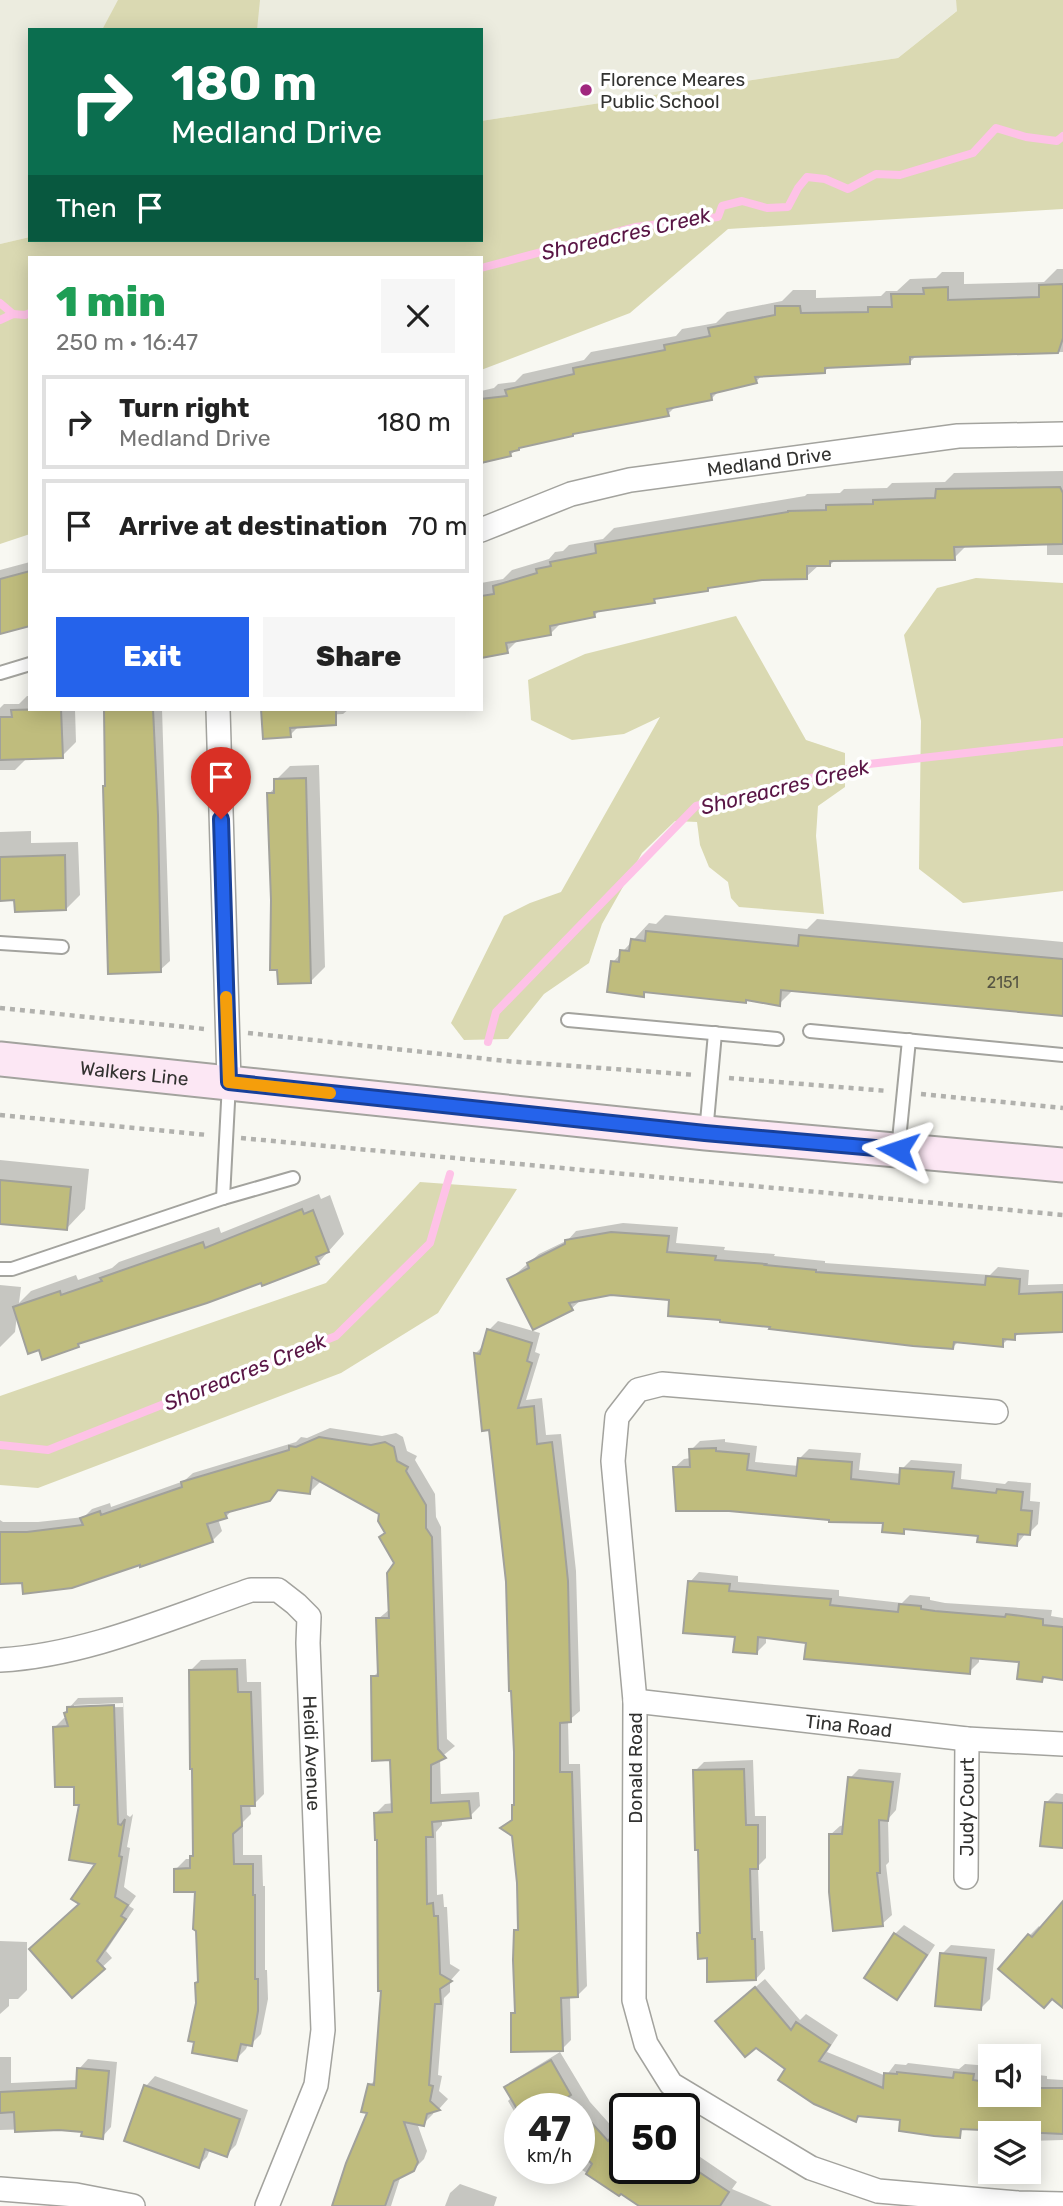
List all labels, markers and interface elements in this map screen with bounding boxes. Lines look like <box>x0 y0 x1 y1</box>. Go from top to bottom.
text: 180 m <box>171 54 317 112</box>
icon: right <box>56 56 147 147</box>
place label: Florence Meares Public School <box>600 68 745 113</box>
marker: Florence Meares Public School <box>578 82 594 98</box>
text: Medland Drive <box>171 113 382 151</box>
icon: arrive <box>131 189 169 227</box>
text: Then <box>56 193 117 224</box>
water label: Shoreacres Creek <box>539 202 714 265</box>
text: 1 min <box>56 277 166 327</box>
button: close <box>381 279 455 353</box>
text: 250 m · 16:47 <box>56 328 198 356</box>
text: Turn right <box>119 393 249 424</box>
icon: right <box>60 403 98 441</box>
text: 180 m <box>377 407 451 438</box>
text: Medland Drive <box>119 424 271 452</box>
street label: Medland Drive <box>706 442 833 482</box>
icon: arrive <box>60 507 98 545</box>
text: Arrive at destination <box>119 511 387 542</box>
text: 70 m <box>408 511 468 542</box>
button: Exit <box>56 617 249 697</box>
button: Share <box>263 617 455 697</box>
pin <box>191 747 251 819</box>
water label: Shoreacres Creek <box>698 753 873 820</box>
icon: arrive <box>202 758 240 796</box>
house number: 2151 <box>987 973 1019 992</box>
street label: Walkers Line <box>79 1056 190 1091</box>
position arrow <box>861 1113 935 1187</box>
water label: Shoreacres Creek <box>160 1327 331 1416</box>
street label: Heidi Avenue <box>298 1695 325 1811</box>
street label: Tina Road <box>804 1710 893 1742</box>
street label: Donald Road <box>624 1712 647 1824</box>
street label: Judy Court <box>955 1757 979 1857</box>
map controls <box>978 2044 1041 2184</box>
button: sound <box>978 2044 1041 2107</box>
speed limit sign: 50 <box>609 2093 700 2184</box>
text: 47 <box>528 2108 571 2150</box>
button: layers <box>978 2121 1041 2184</box>
text: km/h <box>527 2145 572 2167</box>

